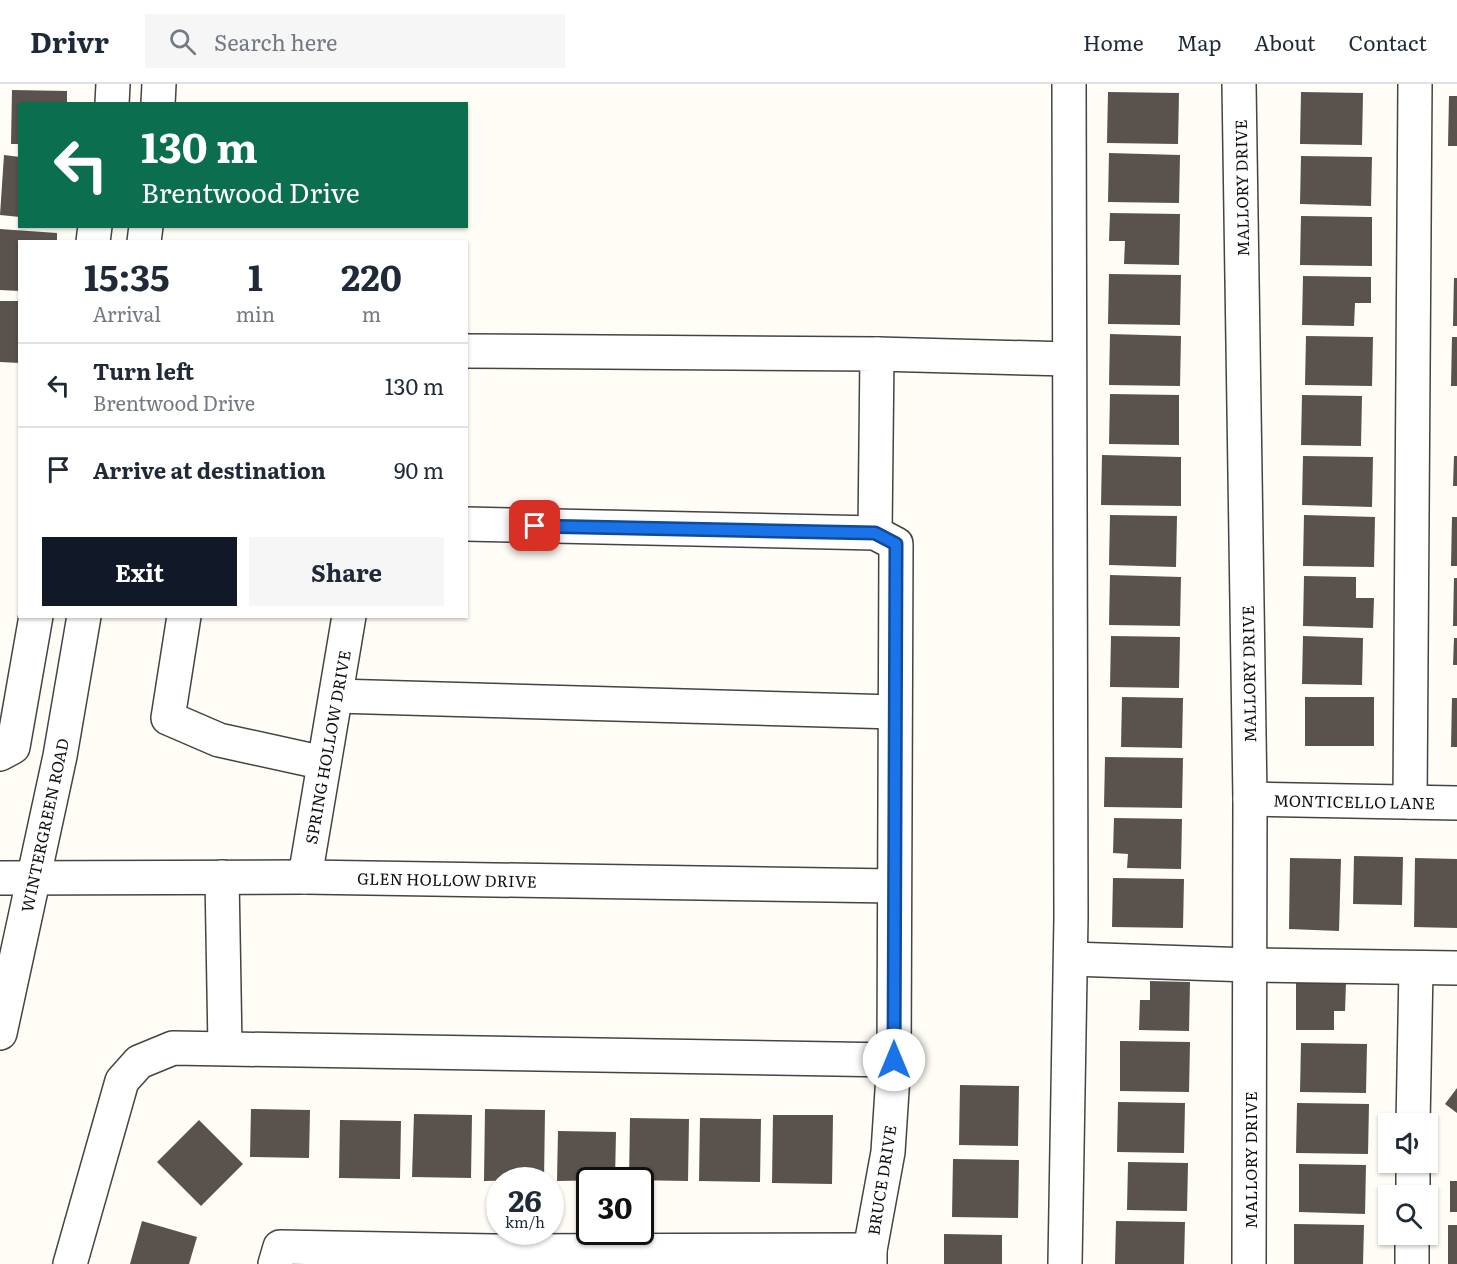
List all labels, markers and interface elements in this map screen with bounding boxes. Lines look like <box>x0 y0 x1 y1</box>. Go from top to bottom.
search box <box>145 14 565 68</box>
text: Drivr <box>30 20 109 62</box>
icon: search <box>166 25 199 58</box>
text: Search here <box>214 25 337 58</box>
text: Home <box>1083 26 1144 57</box>
text: Map <box>1177 26 1221 57</box>
text: About <box>1254 26 1316 57</box>
text: Contact <box>1349 26 1427 57</box>
text: 130 m <box>141 114 258 176</box>
street label: MALLORY DRIVE <box>1228 119 1254 257</box>
icon: left <box>42 126 120 204</box>
text: Brentwood Drive <box>141 171 360 211</box>
text: 15:35 <box>84 249 170 302</box>
text: 1 <box>248 249 263 302</box>
text: 220 <box>341 249 402 302</box>
text: Arrival <box>93 298 161 328</box>
text: min <box>236 298 275 328</box>
text: m <box>362 298 381 328</box>
text: Turn left <box>93 354 194 387</box>
icon: left <box>42 369 75 402</box>
text: 130 m <box>385 369 444 402</box>
text: Brentwood Drive <box>93 387 255 417</box>
icon: arrive <box>42 453 75 486</box>
text: Arrive at destination <box>93 453 326 486</box>
text: 90 m <box>394 453 444 486</box>
pin <box>509 500 560 551</box>
icon: arrive <box>518 509 551 542</box>
button: Exit <box>42 537 237 606</box>
button: Share <box>249 537 444 606</box>
street label: MALLORY DRIVE <box>1235 605 1261 743</box>
street label: SPRING HOLLOW DRIVE <box>298 648 356 846</box>
street label: WINTERGREEN ROAD <box>14 736 74 914</box>
street label: MONTICELLO LANE <box>1273 788 1435 814</box>
street label: GLEN HOLLOW DRIVE <box>357 865 537 893</box>
position arrow <box>862 1028 926 1092</box>
street label: MALLORY DRIVE <box>1238 1091 1262 1229</box>
map controls <box>1378 1113 1438 1245</box>
button: sound <box>1378 1113 1438 1173</box>
street label: BRUCE DRIVE <box>860 1123 902 1237</box>
speed limit sign: 30 <box>576 1167 654 1245</box>
text: 26 <box>508 1177 542 1221</box>
button: search <box>1378 1185 1438 1245</box>
text: km/h <box>505 1210 545 1233</box>

